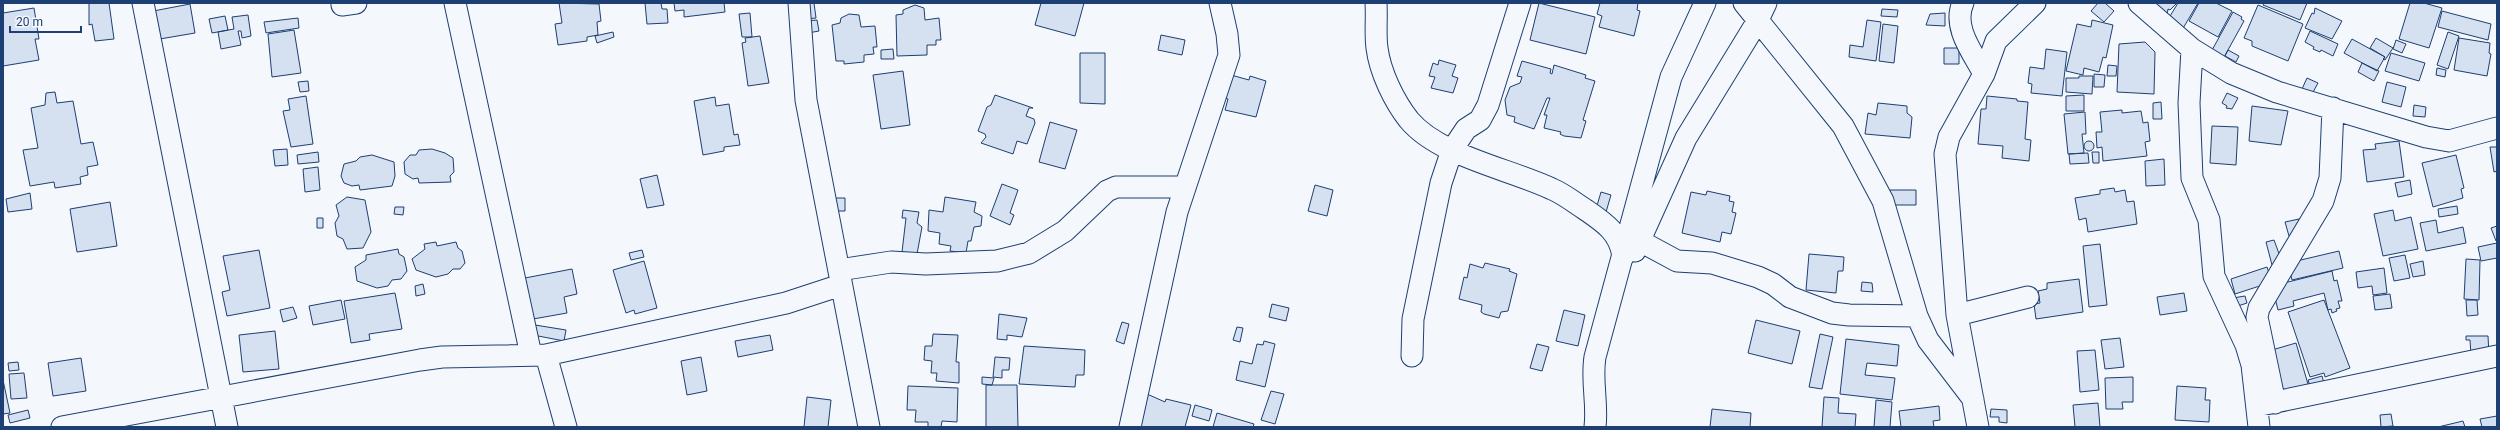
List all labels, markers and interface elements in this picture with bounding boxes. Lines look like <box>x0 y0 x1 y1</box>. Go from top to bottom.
scale bar <box>10 8 81 34</box>
text: 20 m <box>16 15 43 29</box>

